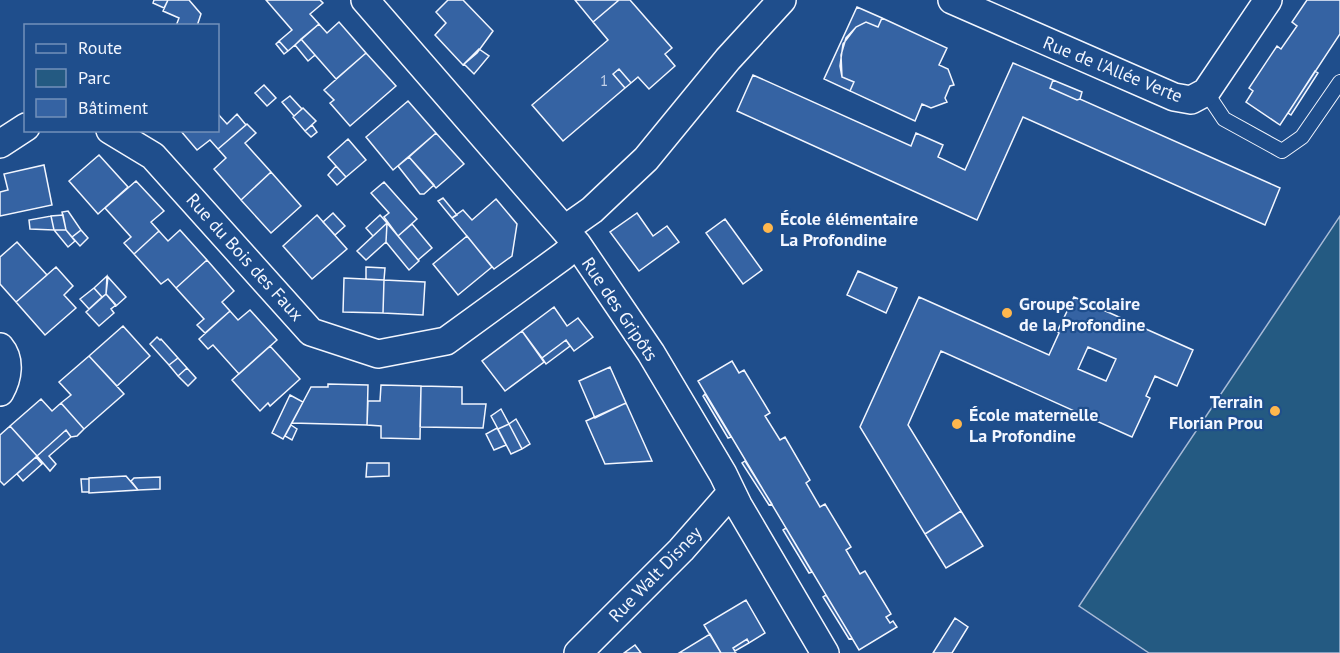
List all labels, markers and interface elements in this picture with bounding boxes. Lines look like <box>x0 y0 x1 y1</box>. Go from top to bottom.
legend <box>24 24 219 132</box>
street label: Rue de l'Allée Verte <box>1040 31 1186 107</box>
text: Route <box>78 36 122 59</box>
text: Parc <box>78 66 111 89</box>
house number: 1 <box>600 71 608 90</box>
text: Bâtiment <box>78 96 148 119</box>
street label: Rue du Bois des Faux <box>182 188 308 326</box>
place label: École élémentaire La Profondine <box>780 207 918 251</box>
marker: École élémentaire La Profondine <box>761 221 775 235</box>
street label: Rue des Gripôts <box>577 253 663 365</box>
place label: Groupe Scolaire de la Profondine <box>1019 292 1145 336</box>
marker: Groupe Scolaire de la Profondine <box>1000 306 1014 320</box>
place label: Terrain Florian Prou <box>1169 390 1263 434</box>
place label: École maternelle La Profondine <box>969 403 1098 447</box>
marker: Terrain Florian Prou <box>1268 404 1282 418</box>
marker: École maternelle La Profondine <box>950 417 964 431</box>
street label: Rue Walt Disney <box>604 521 707 627</box>

